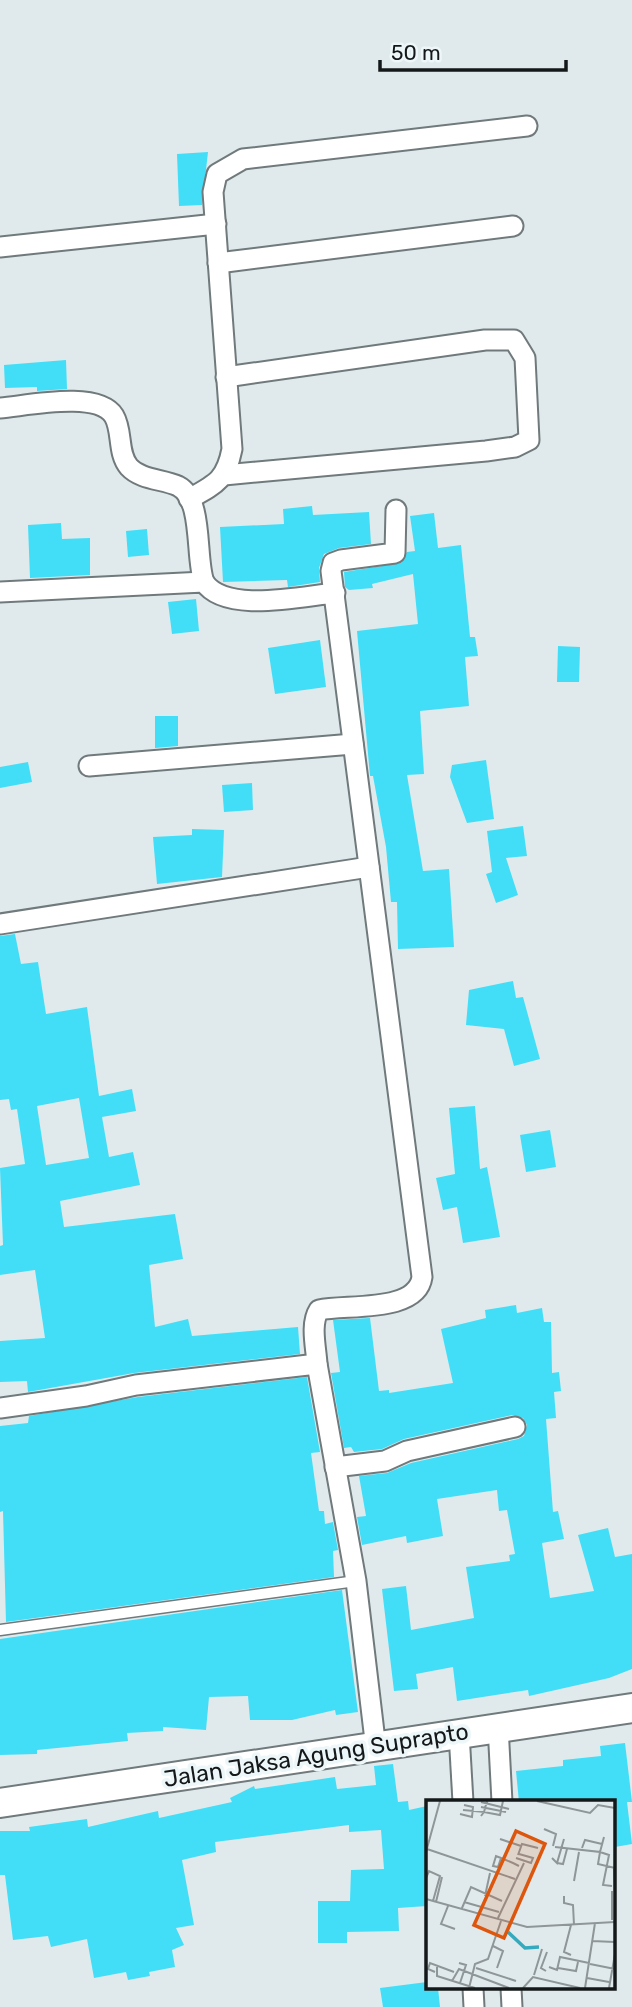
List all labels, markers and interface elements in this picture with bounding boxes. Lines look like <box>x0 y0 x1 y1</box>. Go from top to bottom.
scale bar <box>380 28 566 72</box>
text: 50 m <box>391 40 441 65</box>
street label: Jalan Jaksa Agung Suprapto <box>162 1717 470 1793</box>
inset map <box>426 1800 614 1990</box>

